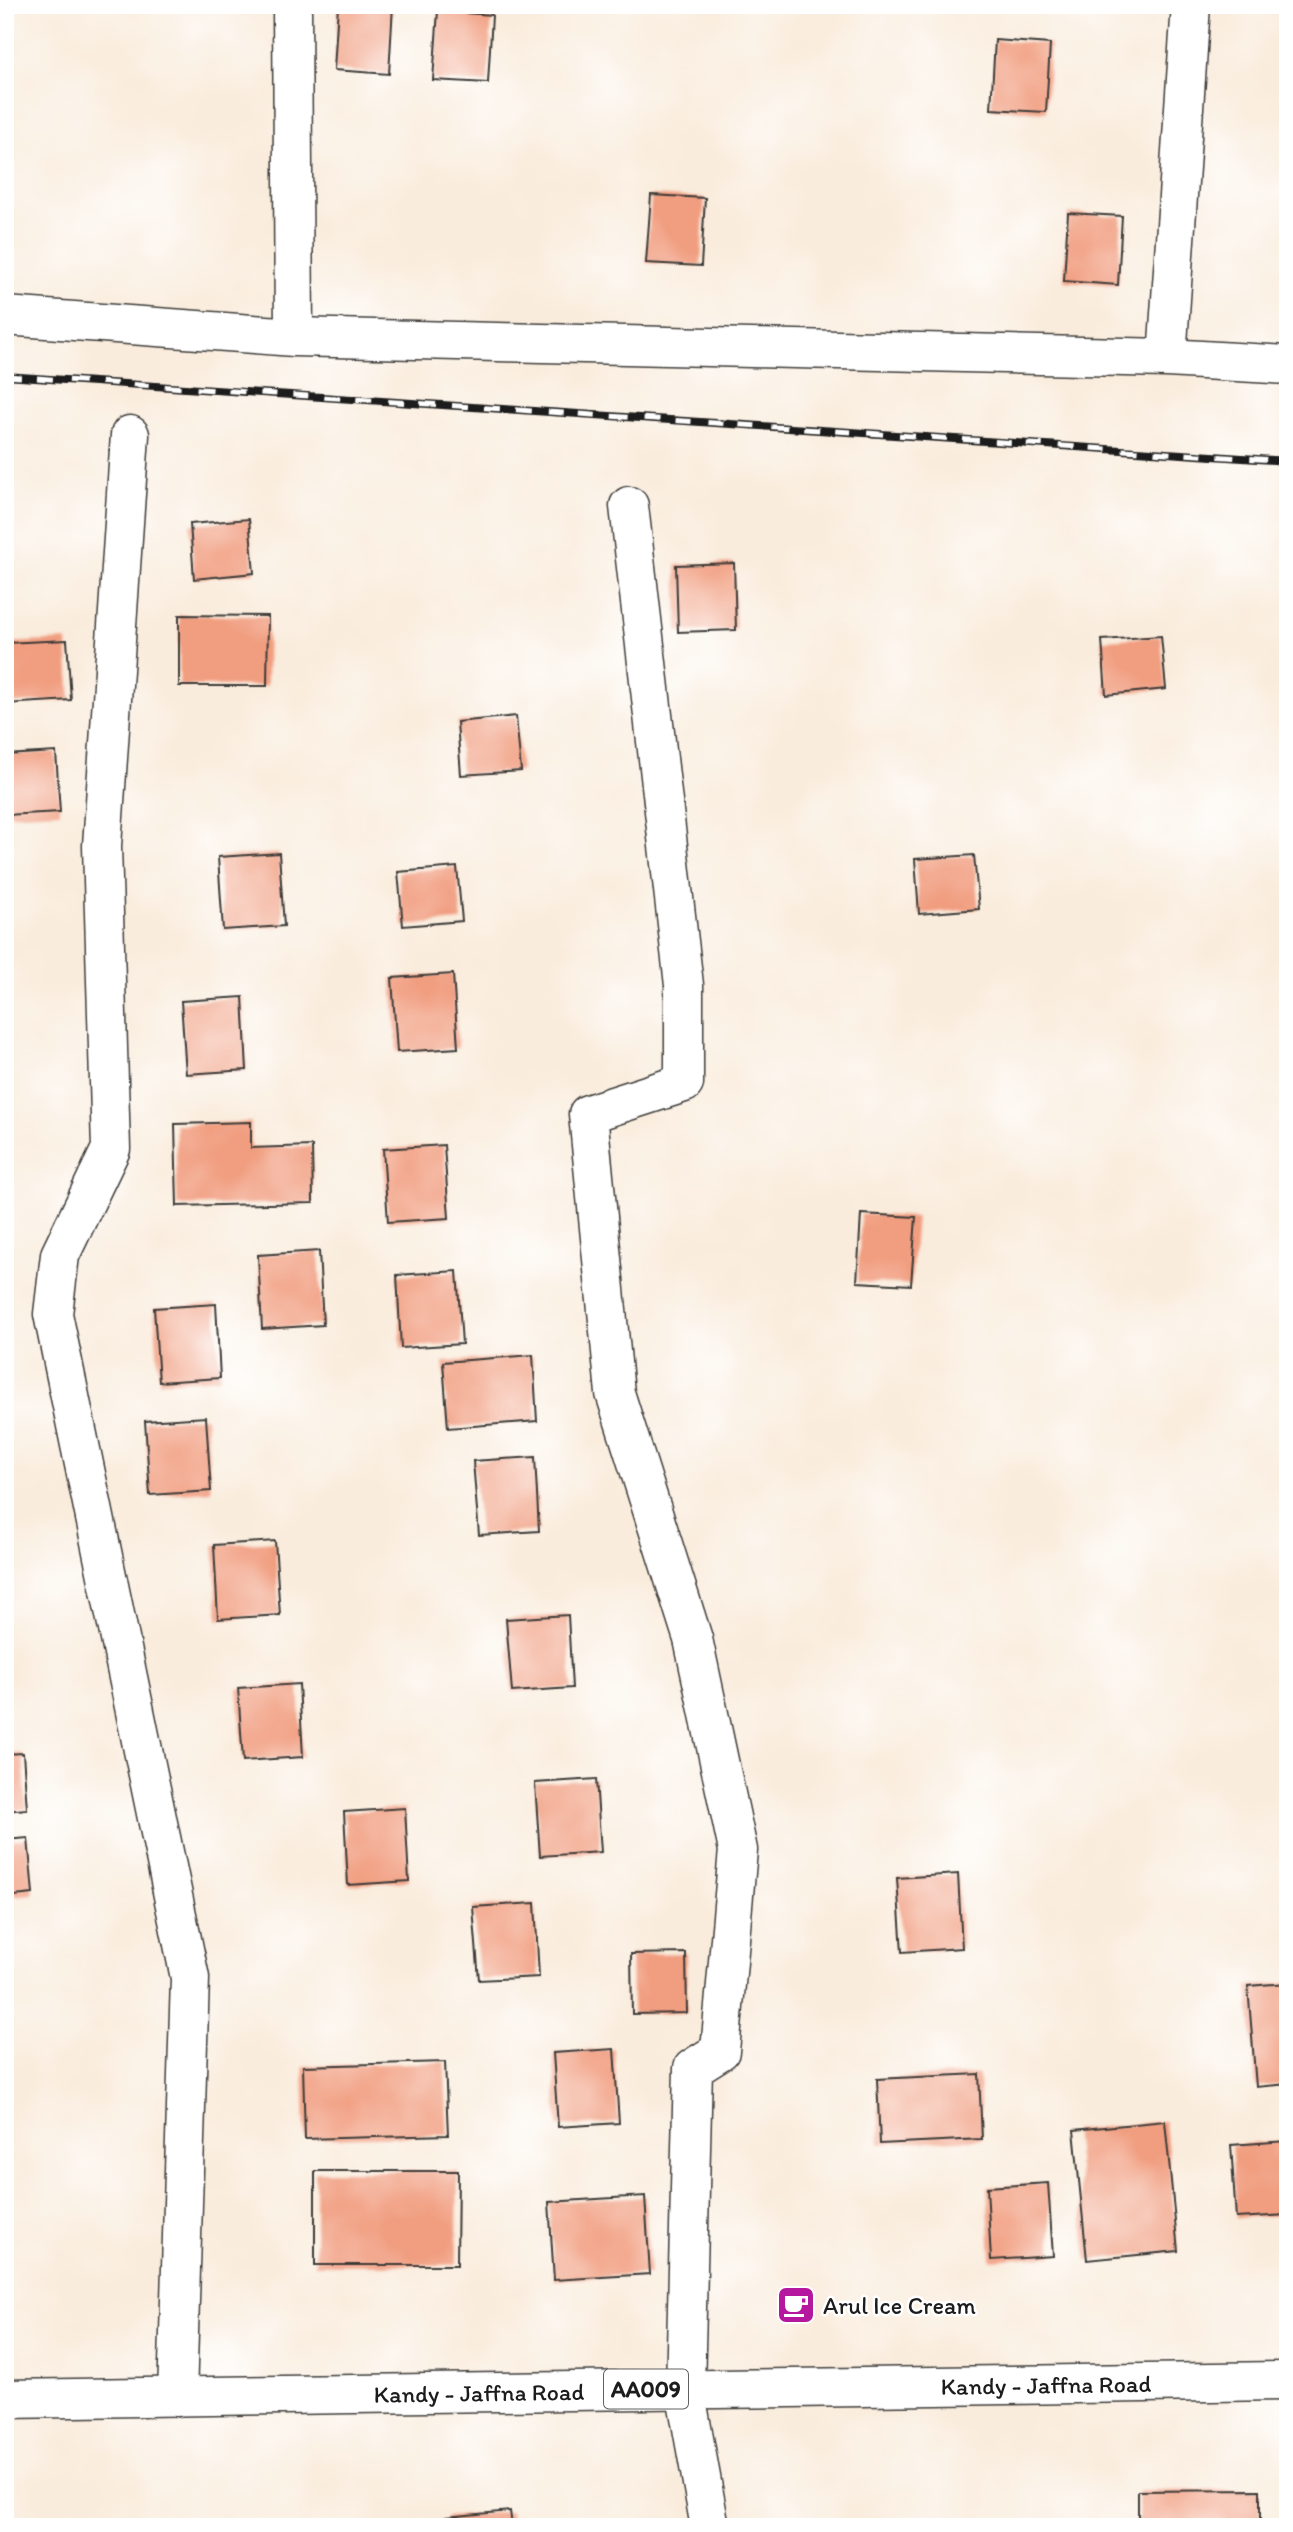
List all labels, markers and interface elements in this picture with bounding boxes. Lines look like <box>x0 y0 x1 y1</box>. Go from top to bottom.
cafe icon: Arul Ice Cream <box>775 2284 817 2326</box>
place label: Arul Ice Cream <box>823 2291 976 2320</box>
street label: Kandy - Jaffna Road <box>940 2368 1152 2400</box>
road number: AA009 <box>604 2370 688 2408</box>
street label: Kandy - Jaffna Road <box>374 2376 585 2408</box>

